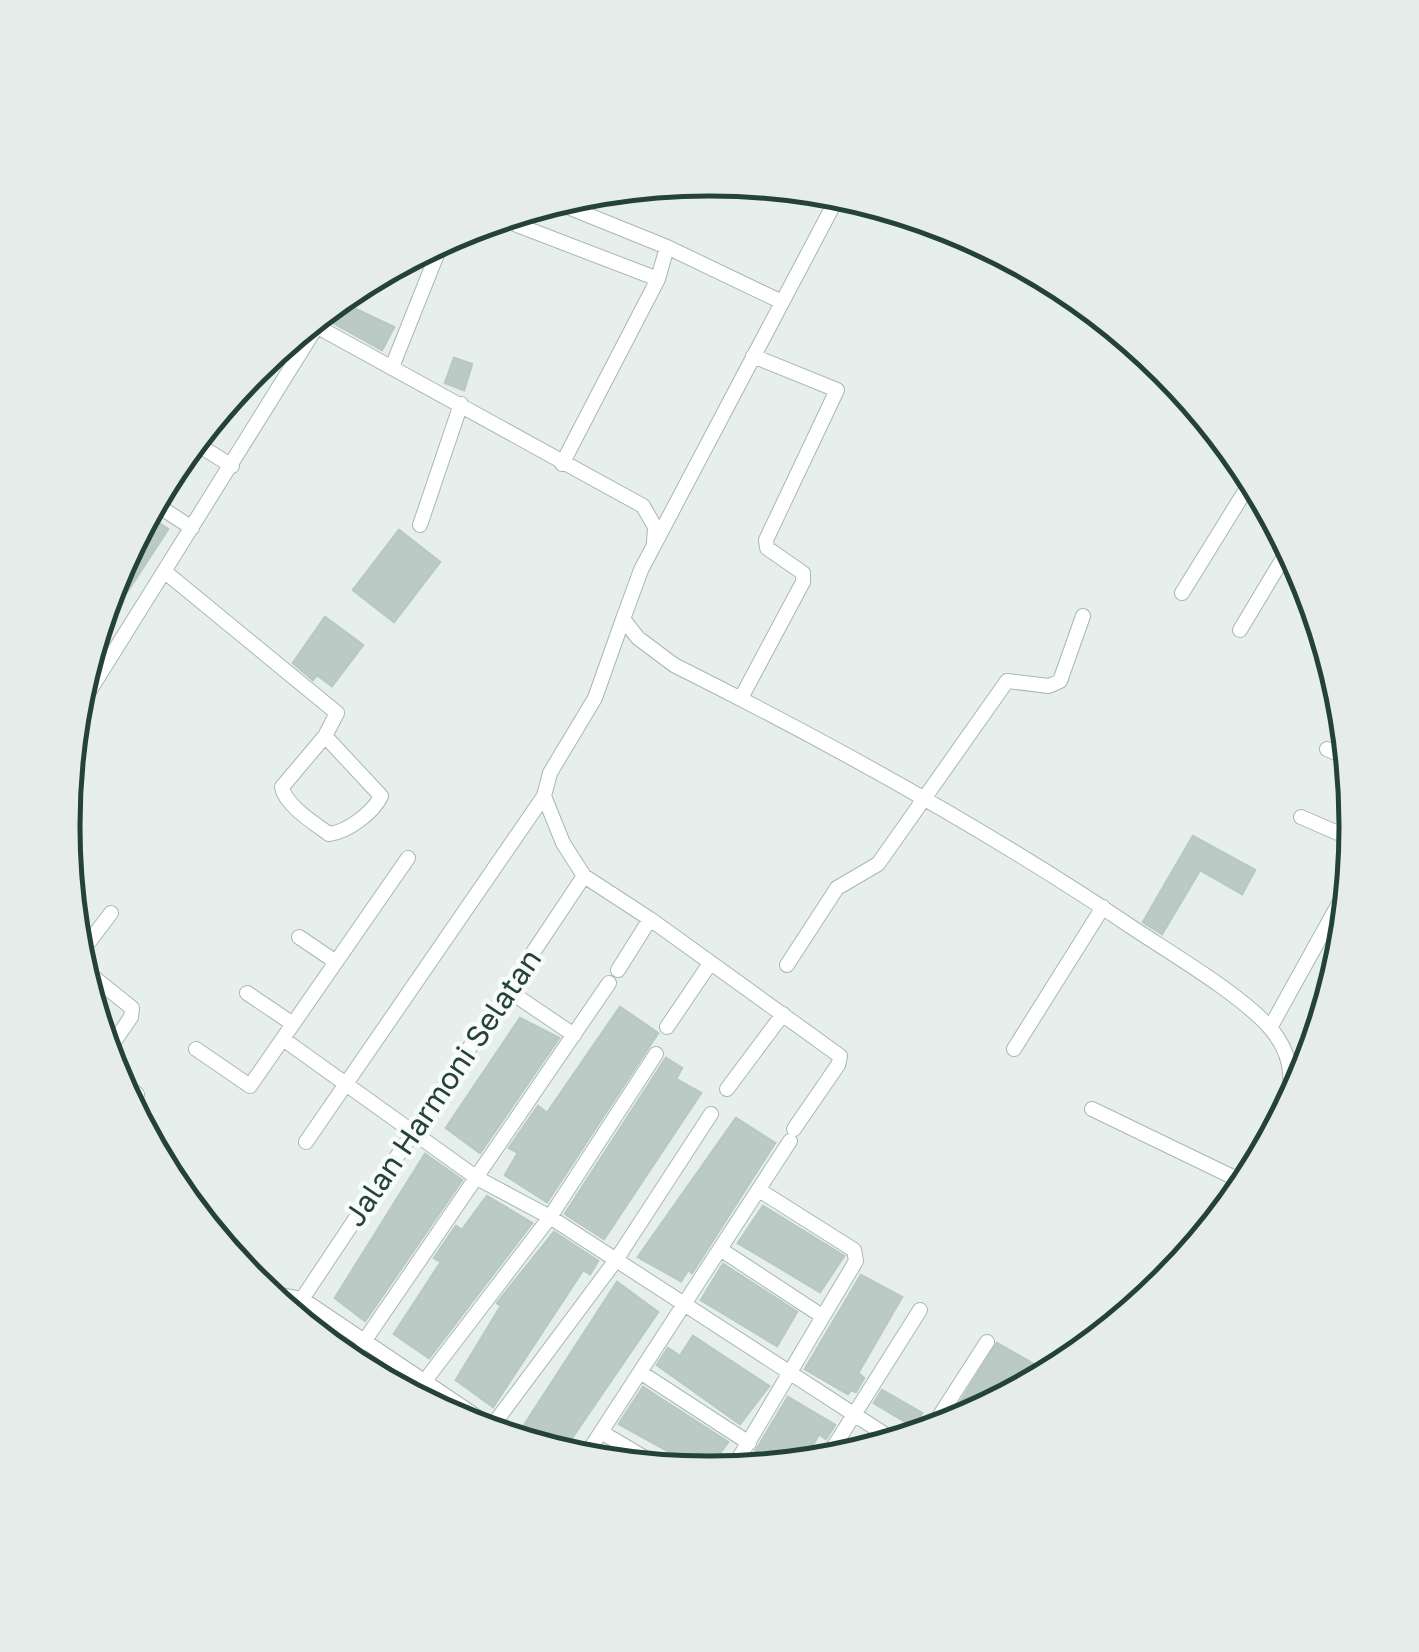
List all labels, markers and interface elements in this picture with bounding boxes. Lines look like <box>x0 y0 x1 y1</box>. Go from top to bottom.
street label: Jalan Harmoni Selatan <box>336 942 548 1233</box>

